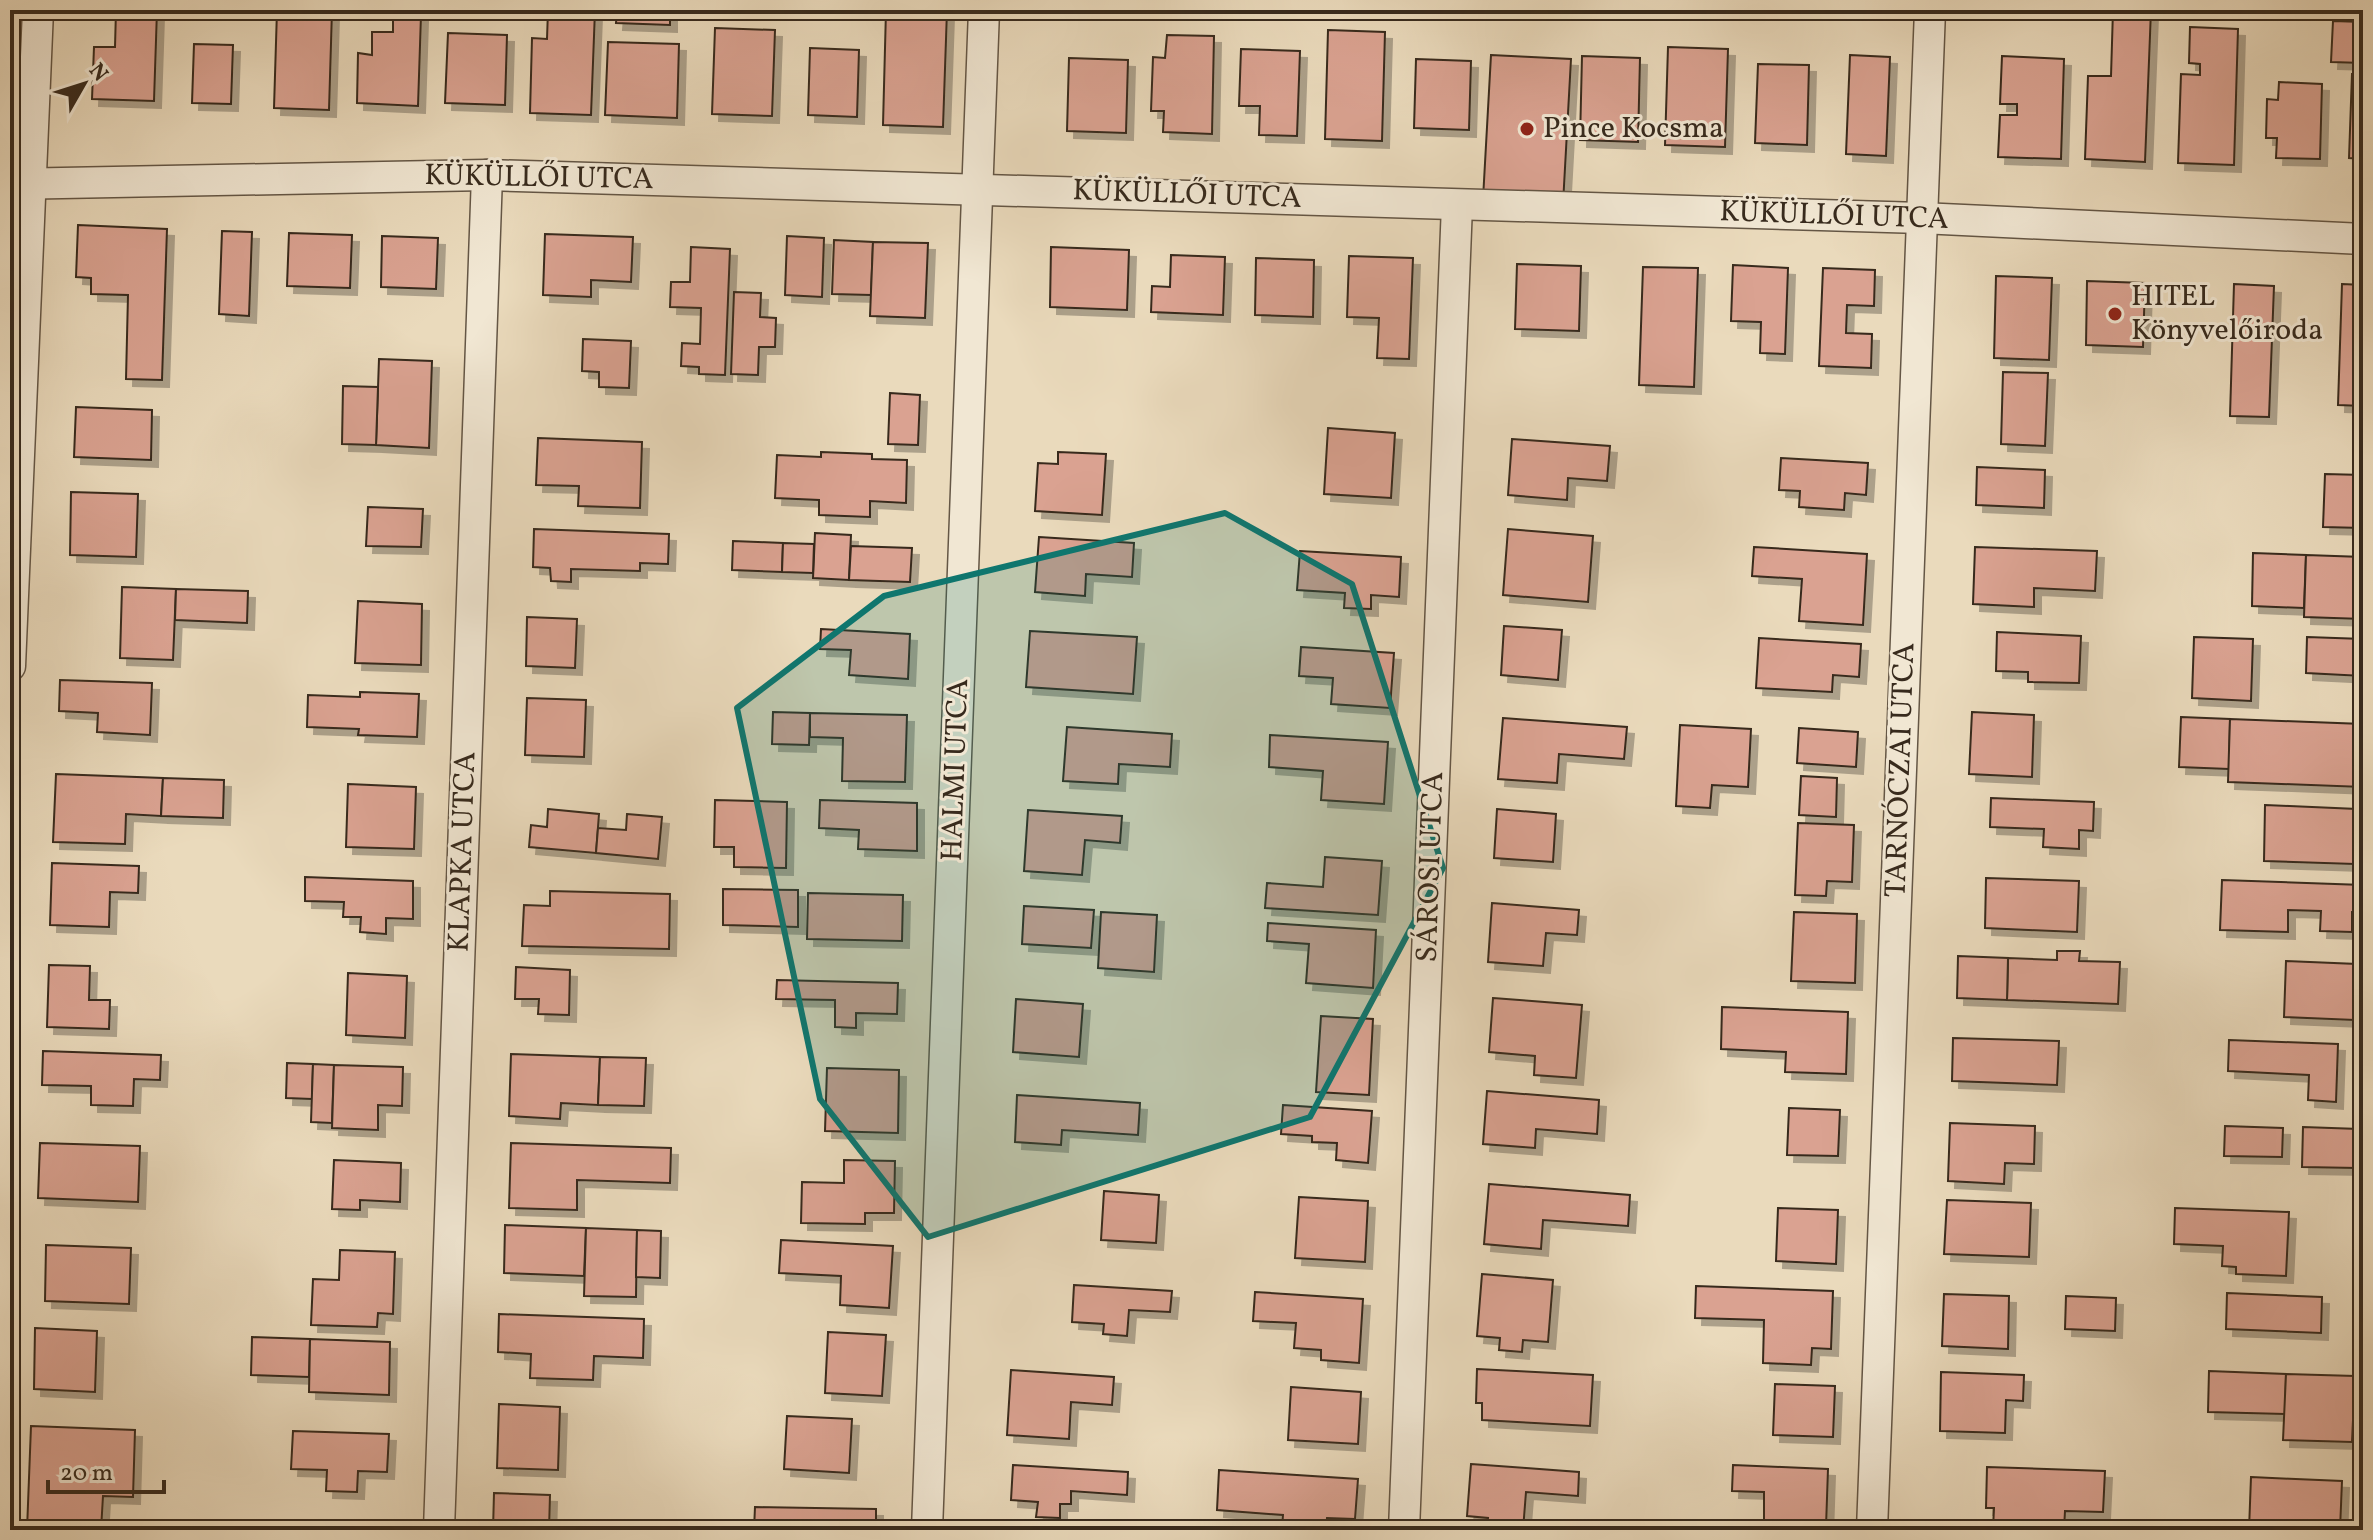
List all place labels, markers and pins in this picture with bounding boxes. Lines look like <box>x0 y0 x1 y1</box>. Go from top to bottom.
place label: Pince Kocsma <box>1543 108 1724 150</box>
marker: Pince Kocsma <box>1518 120 1536 138</box>
place label: HITEL Könyvelőiroda <box>2131 276 2323 352</box>
marker: HITEL Könyvelőiroda <box>2106 305 2124 323</box>

